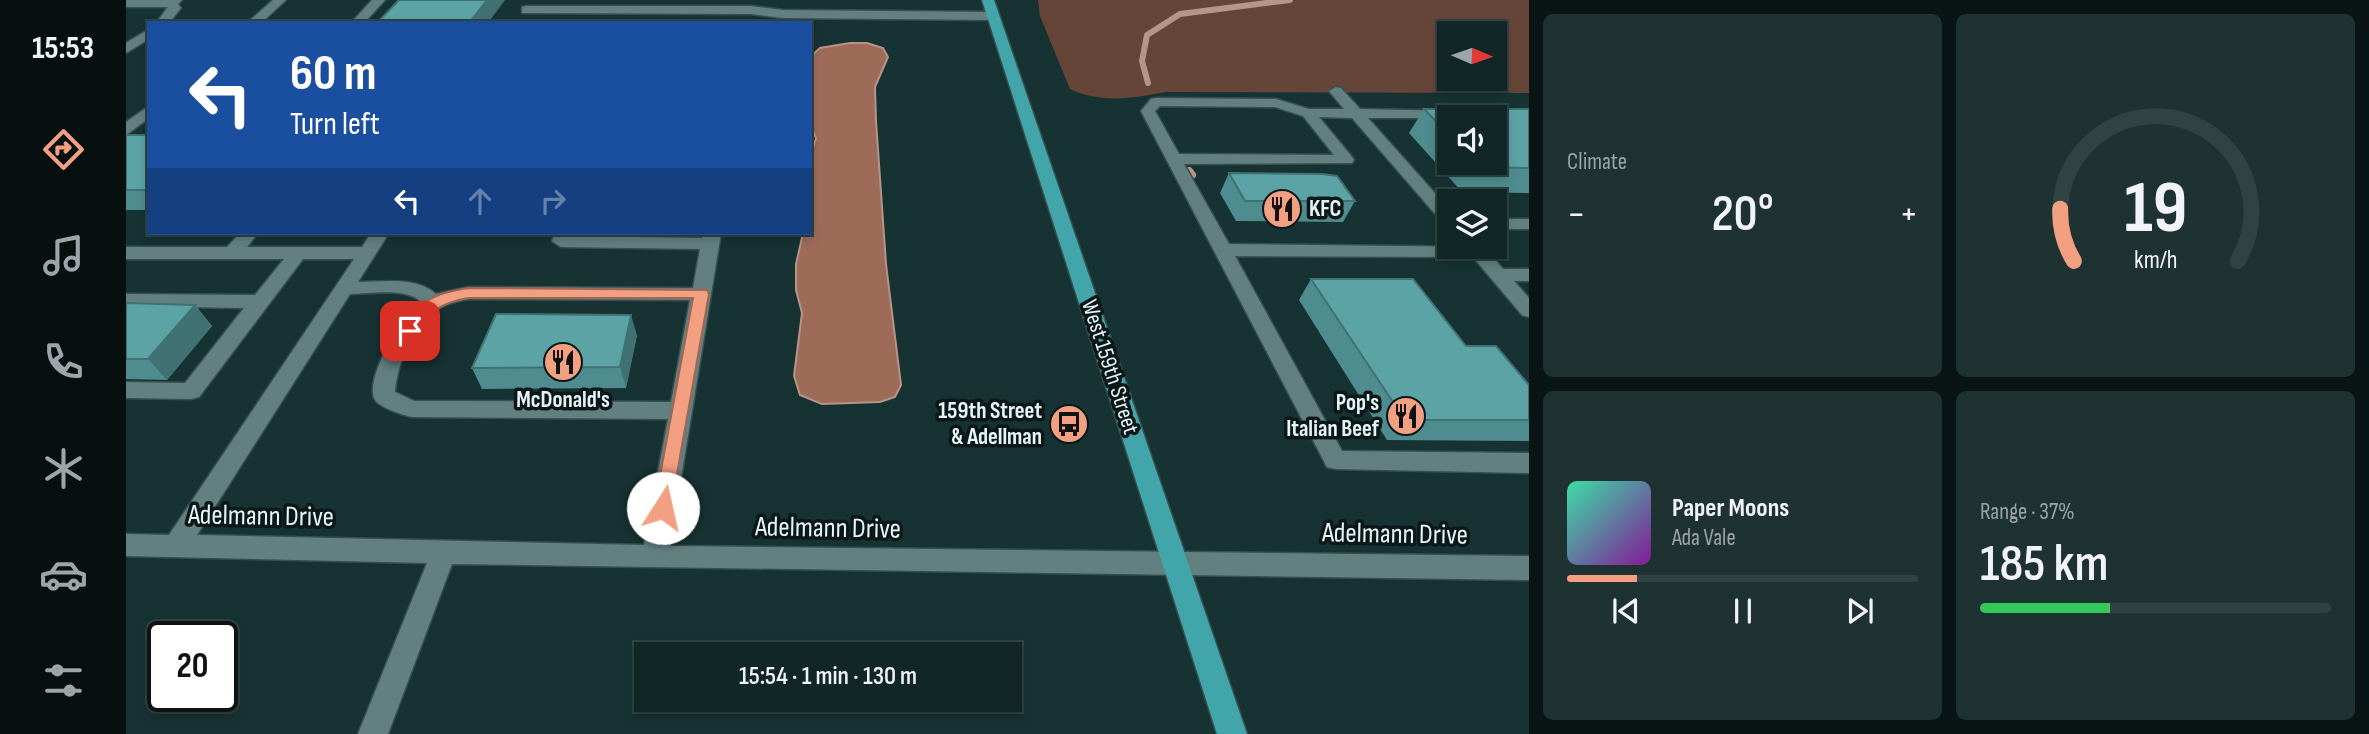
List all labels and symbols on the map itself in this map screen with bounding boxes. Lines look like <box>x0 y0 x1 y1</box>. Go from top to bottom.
north arrow <box>1437 21 1507 91</box>
restaurant icon: KFC <box>1261 188 1303 230</box>
place label: KFC <box>1309 195 1341 223</box>
street label: West 159th Street <box>1075 296 1145 438</box>
pin <box>380 301 440 361</box>
restaurant icon: McDonald's <box>542 341 584 383</box>
place label: McDonald's <box>516 386 610 414</box>
place label: Pop's Italian Beef <box>1286 389 1380 443</box>
restaurant icon: Pop's Italian Beef <box>1385 395 1427 437</box>
place label: 159th Street & Adellman <box>938 397 1042 451</box>
bus stop icon: 159th Street & Adellman <box>1048 403 1090 445</box>
position arrow <box>626 471 700 545</box>
street label: Adelmann Drive <box>187 498 334 534</box>
street label: Adelmann Drive <box>754 510 901 546</box>
street label: Adelmann Drive <box>1321 516 1468 552</box>
speed limit sign: 20 <box>147 621 238 712</box>

